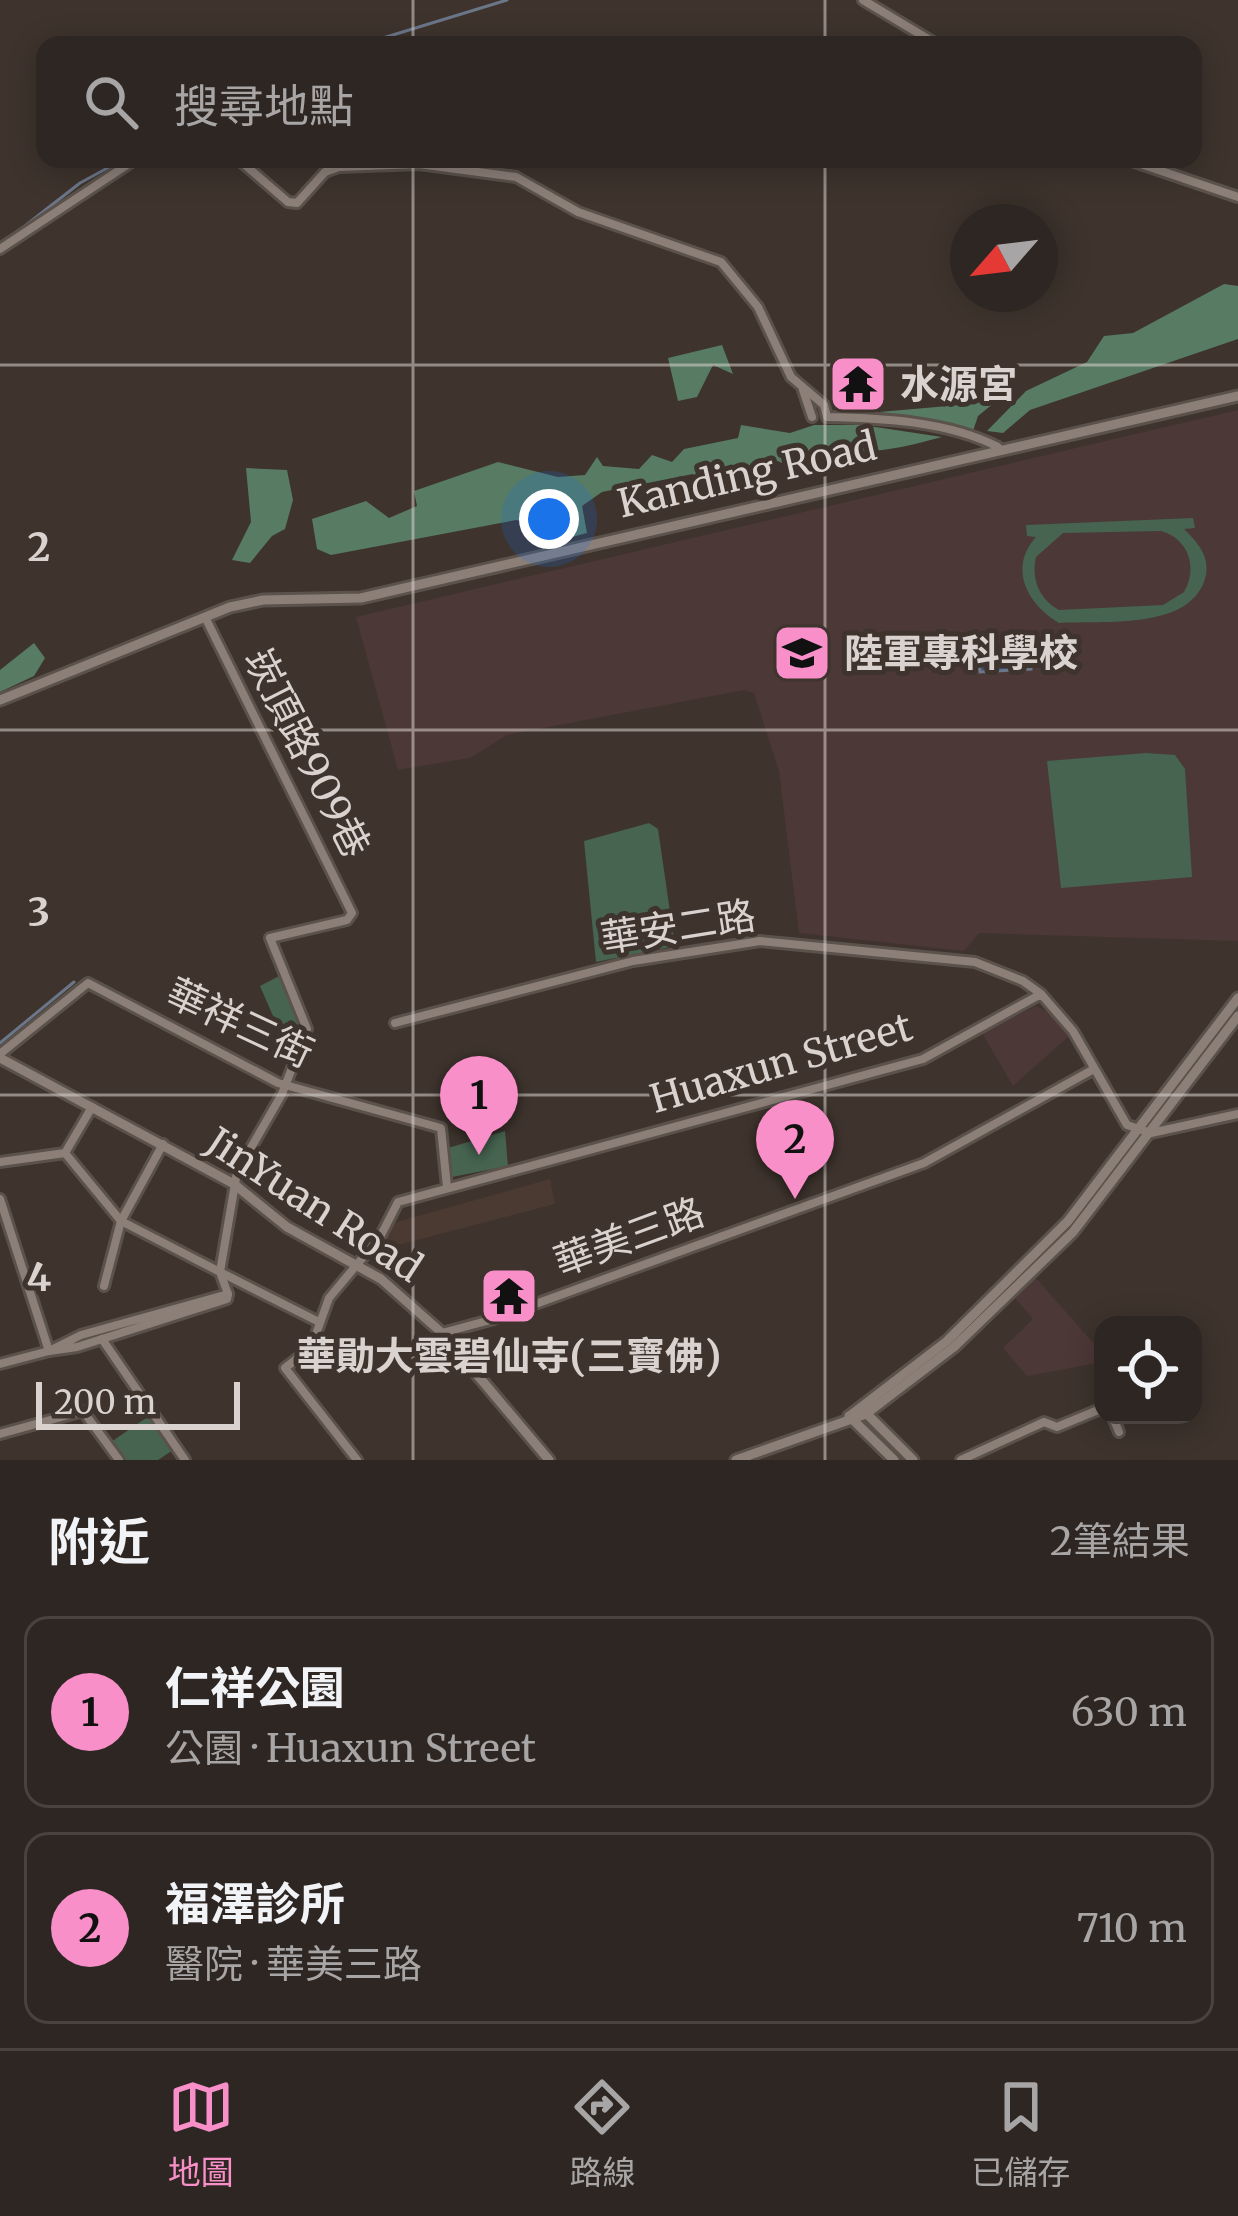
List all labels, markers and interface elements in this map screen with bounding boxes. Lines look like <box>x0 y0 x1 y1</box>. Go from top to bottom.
search box <box>36 36 1202 168</box>
icon: search <box>78 69 144 135</box>
text: 搜尋地點 <box>174 78 354 134</box>
north arrow <box>950 204 1058 312</box>
temple icon: 水源宮 <box>827 353 889 415</box>
place label: 水源宮 <box>900 360 1017 409</box>
street label: Kanding Road <box>613 421 881 529</box>
your location <box>519 489 579 549</box>
text: 2 <box>28 523 50 572</box>
school or university icon: 陸軍專科學校 <box>771 622 833 684</box>
place label: 陸軍專科學校 <box>844 629 1078 678</box>
street label: 崁頂路909巷 <box>233 640 381 866</box>
text: 3 <box>28 888 50 937</box>
street label: 華安二路 <box>597 891 759 963</box>
street label: 華祥三街 <box>159 968 321 1078</box>
street label: Huaxun Street <box>644 1002 918 1124</box>
pin: 1 <box>440 1056 518 1155</box>
pin: 2 <box>756 1100 834 1199</box>
street label: JinYuan Road <box>196 1117 431 1293</box>
street label: 華美三路 <box>547 1187 711 1287</box>
text: 4 <box>27 1253 52 1302</box>
temple icon: 華勛大雲碧仙寺(三寶佛) <box>478 1265 540 1327</box>
map controls <box>1094 1316 1202 1424</box>
button: locate <box>1094 1316 1202 1424</box>
place label: 華勛大雲碧仙寺(三寶佛) <box>297 1332 721 1381</box>
scale bar <box>36 1376 240 1429</box>
text: 200 m <box>54 1382 156 1423</box>
text: 附近 <box>48 1510 150 1574</box>
text: 2筆結果 <box>1050 1517 1190 1566</box>
text: 仁祥公園 <box>165 1660 345 1716</box>
text: 1 <box>81 1688 99 1737</box>
text: 630 m <box>1071 1688 1187 1737</box>
text: 公園 · Huaxun Street <box>165 1724 536 1773</box>
text: 福澤診所 <box>165 1876 345 1932</box>
text: 2 <box>79 1904 101 1953</box>
text: 710 m <box>1077 1904 1187 1953</box>
text: 醫院 · 華美三路 <box>165 1940 422 1989</box>
tab: 地圖 <box>168 2074 234 2194</box>
tab: 路線 <box>569 2074 635 2194</box>
tab: 已儲存 <box>971 2074 1070 2194</box>

